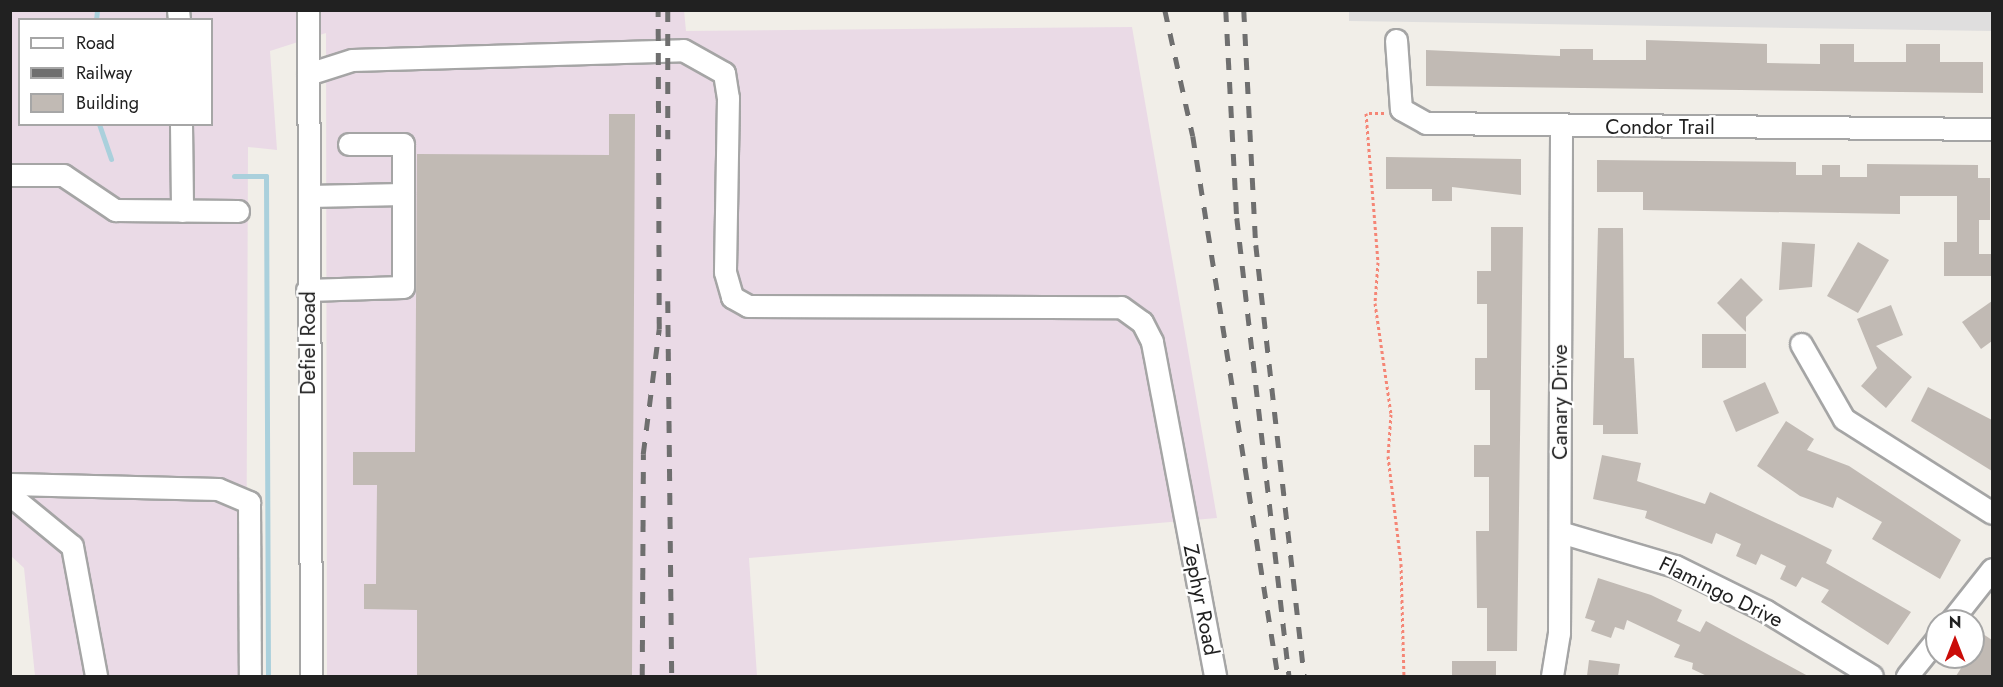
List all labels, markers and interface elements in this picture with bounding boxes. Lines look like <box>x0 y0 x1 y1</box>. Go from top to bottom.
legend <box>18 18 213 126</box>
text: Road <box>76 30 115 56</box>
text: Railway <box>76 60 132 86</box>
text: Building <box>76 90 139 116</box>
street label: Condor Trail <box>1605 114 1715 140</box>
street label: Defiel Road <box>295 291 321 395</box>
street label: Canary Drive <box>1547 344 1573 460</box>
street label: Zephyr Road <box>1178 542 1224 658</box>
street label: Flamingo Drive <box>1655 551 1787 633</box>
north arrow <box>1925 609 1985 669</box>
text: N <box>1949 611 1961 634</box>

